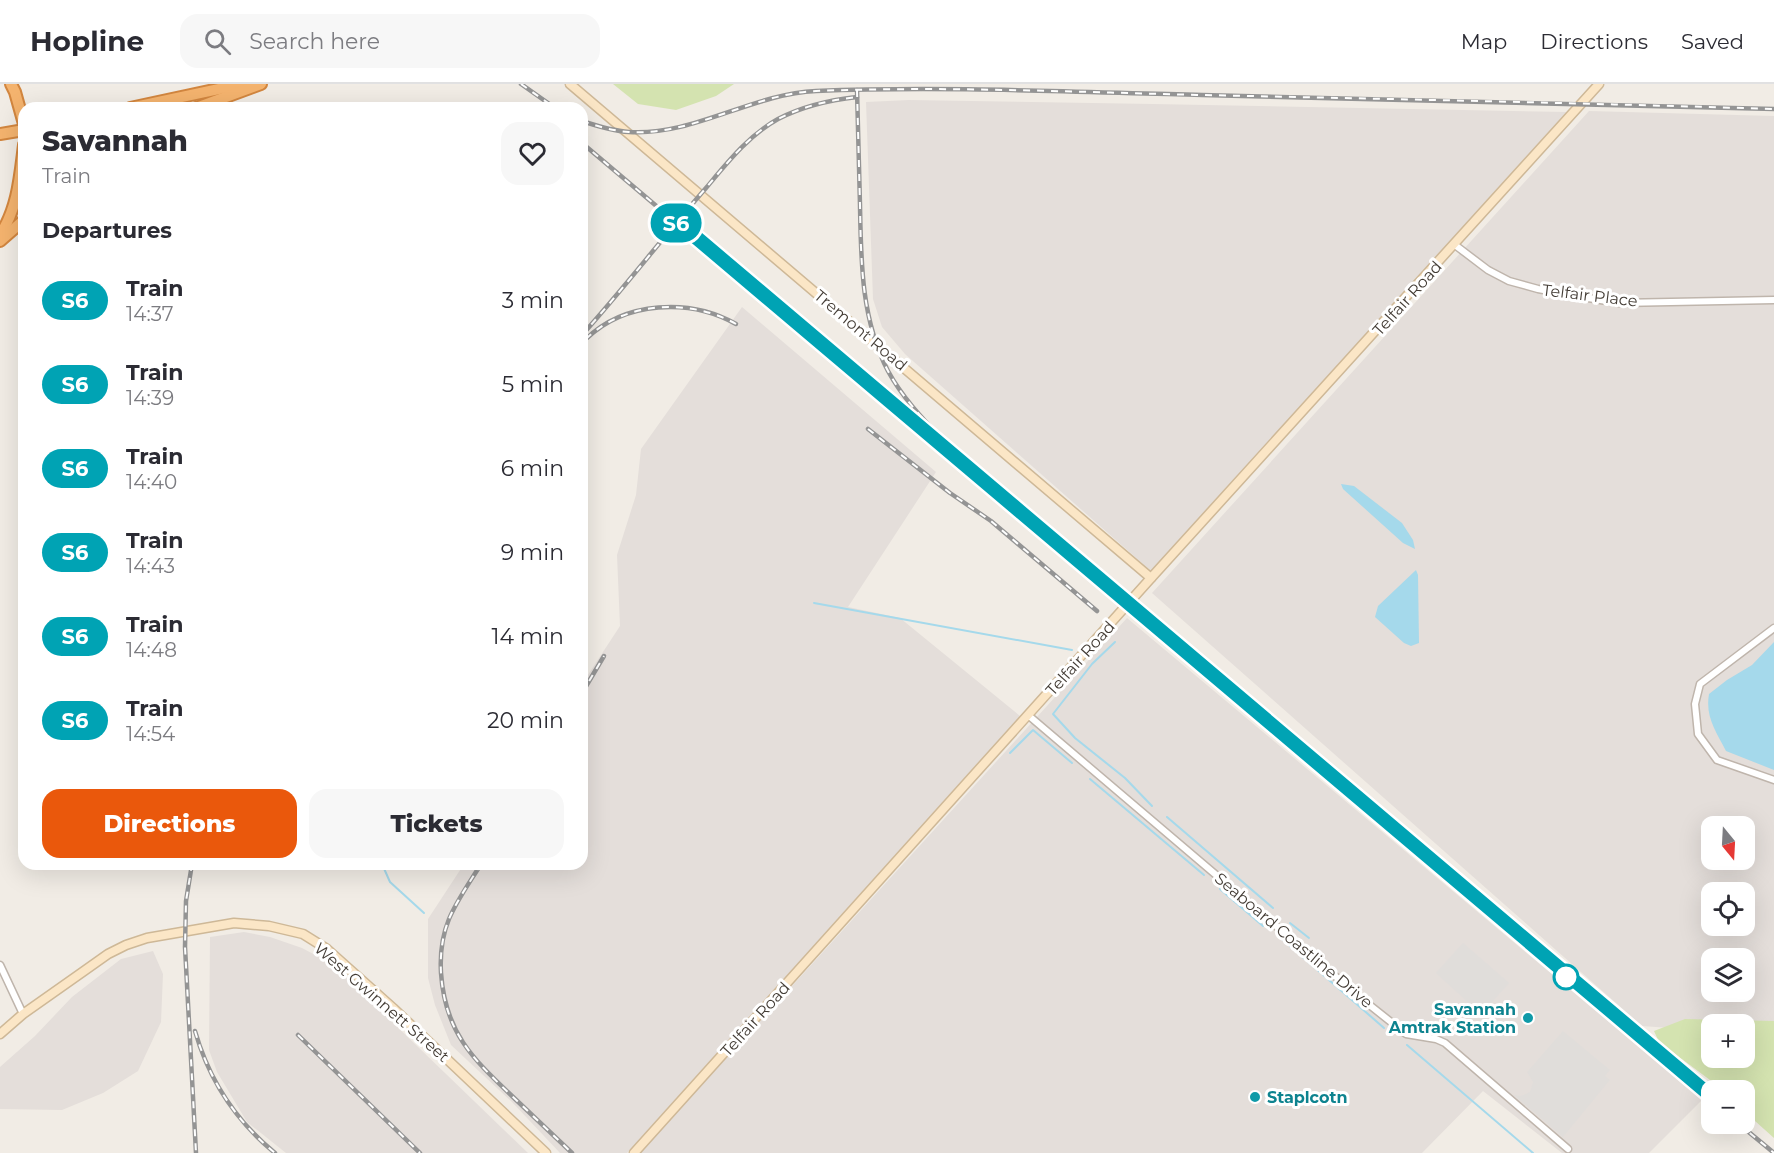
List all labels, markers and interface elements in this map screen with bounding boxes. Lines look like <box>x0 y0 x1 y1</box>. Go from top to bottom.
search box <box>180 14 600 68</box>
text: Hopline <box>30 24 144 58</box>
icon: search <box>201 25 234 58</box>
text: Search here <box>249 28 380 55</box>
text: Map <box>1461 29 1507 54</box>
text: Directions <box>1540 29 1648 54</box>
text: Saved <box>1681 29 1744 54</box>
button: heart <box>501 122 564 185</box>
text: Savannah <box>42 124 188 158</box>
text: Train <box>42 164 91 188</box>
line badge: S6 <box>649 204 703 242</box>
text: S6 <box>663 211 689 236</box>
text: Departures <box>42 217 172 244</box>
street label: Telfair Road <box>1369 257 1446 340</box>
text: Train <box>126 275 183 302</box>
street label: Telfair Place <box>1541 280 1639 311</box>
street label: Tremont Road <box>810 286 911 375</box>
text: 3 min <box>502 287 564 314</box>
text: S6 <box>62 288 88 313</box>
text: 14:37 <box>126 302 174 326</box>
text: Train <box>126 359 183 386</box>
text: 5 min <box>502 371 564 398</box>
text: S6 <box>62 372 88 397</box>
text: 14:39 <box>126 386 174 410</box>
text: Train <box>126 443 183 470</box>
text: 6 min <box>501 455 564 482</box>
text: S6 <box>62 456 88 481</box>
text: 14:40 <box>126 470 177 494</box>
text: Train <box>126 527 183 554</box>
text: 9 min <box>501 539 564 566</box>
text: S6 <box>62 540 88 565</box>
text: 14:43 <box>126 554 175 578</box>
text: Train <box>126 611 183 638</box>
street label: Telfair Road <box>1042 617 1119 700</box>
text: 14 min <box>492 623 564 650</box>
text: S6 <box>62 624 88 649</box>
text: 14:48 <box>126 638 177 662</box>
text: Train <box>126 695 183 722</box>
text: 20 min <box>487 707 564 734</box>
text: S6 <box>62 708 88 733</box>
text: 14:54 <box>126 722 175 746</box>
button: Directions <box>42 789 297 858</box>
button: Tickets <box>309 789 564 858</box>
north arrow <box>1701 816 1755 870</box>
map controls <box>1701 816 1755 1134</box>
street label: Seaboard Coastline Drive <box>1211 869 1376 1012</box>
button: locate <box>1701 882 1755 936</box>
street label: West Gwinnett Street <box>310 939 453 1066</box>
button: layers <box>1701 948 1755 1002</box>
unlabelled marker <box>1553 964 1579 990</box>
street label: Telfair Road <box>717 978 794 1061</box>
place label: Savannah Amtrak Station <box>1388 1000 1516 1037</box>
marker: Savannah Amtrak Station <box>1521 1011 1535 1025</box>
button: + <box>1701 1014 1755 1068</box>
button: − <box>1701 1080 1755 1134</box>
place label: Staplcotn <box>1267 1088 1347 1107</box>
marker: Staplcotn <box>1248 1090 1262 1104</box>

